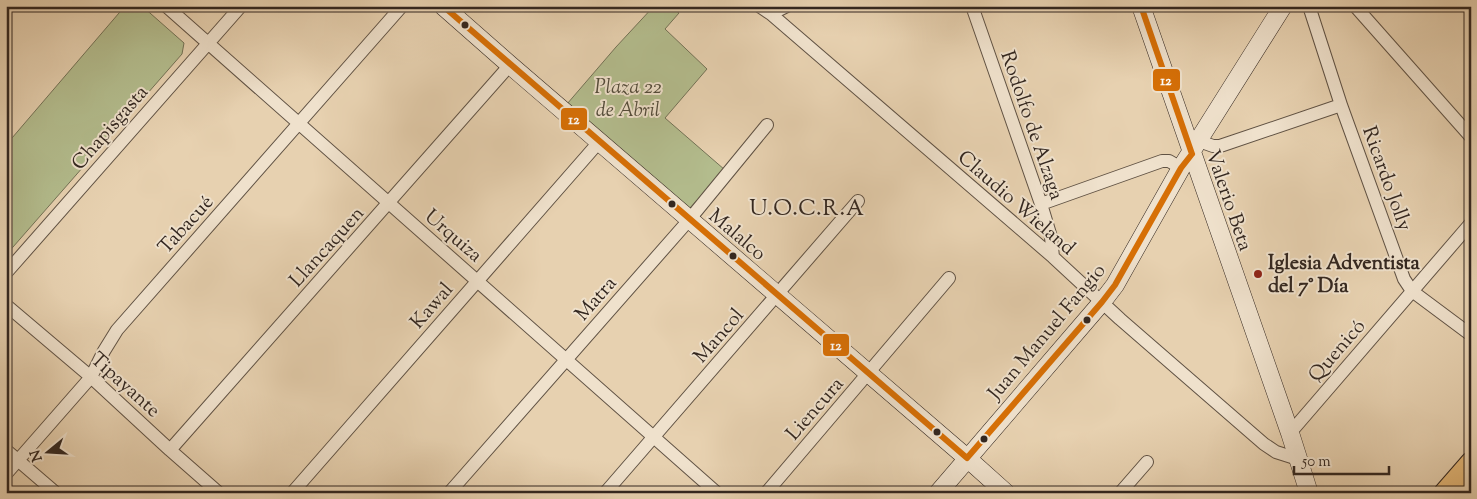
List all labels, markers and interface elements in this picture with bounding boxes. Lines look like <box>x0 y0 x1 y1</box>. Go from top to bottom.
unlabelled marker <box>460 20 470 30</box>
street label: Rodolfo de Alzaga <box>992 47 1070 204</box>
line badge: 12 <box>1152 68 1181 92</box>
text: 12 <box>1160 72 1172 92</box>
park label: Plaza 22 de Abril <box>595 74 661 126</box>
street label: Chapisgasta <box>66 80 156 178</box>
line badge: 12 <box>560 107 588 131</box>
text: 12 <box>568 111 580 131</box>
street label: Ricardo Jolly <box>1353 123 1418 235</box>
street label: Claudio Wieland <box>950 144 1081 263</box>
street label: Valerio Beta <box>1197 146 1258 255</box>
street label: Tabacué <box>152 190 221 262</box>
district label: U.O.C.R.A <box>749 194 865 226</box>
unlabelled marker <box>667 199 677 209</box>
street label: Llancaquen <box>284 201 372 295</box>
street label: Urquiza <box>417 203 488 270</box>
street label: Malalco <box>701 203 772 269</box>
place label: Iglesia Adventista del 7° Día <box>1268 250 1420 302</box>
unlabelled marker <box>728 251 738 261</box>
street label: Juan Manuel Fangio <box>981 258 1114 408</box>
marker: Iglesia Adventista del 7° Día <box>1252 268 1264 280</box>
street label: Matra <box>569 271 625 328</box>
street label: Kawal <box>404 277 462 336</box>
street label: Mancol <box>688 302 752 371</box>
street label: Quenicó <box>1302 314 1373 389</box>
unlabelled marker <box>1082 315 1092 325</box>
line badge: 12 <box>822 333 850 357</box>
text: 12 <box>830 337 842 357</box>
street label: Tipayante <box>83 346 166 425</box>
street label: Liencura <box>780 371 852 448</box>
north arrow <box>22 426 72 476</box>
unlabelled marker <box>932 427 942 437</box>
unlabelled marker <box>979 434 989 444</box>
scale bar <box>1294 444 1390 476</box>
text: N <box>26 447 49 464</box>
text: 50 m <box>1301 452 1331 473</box>

